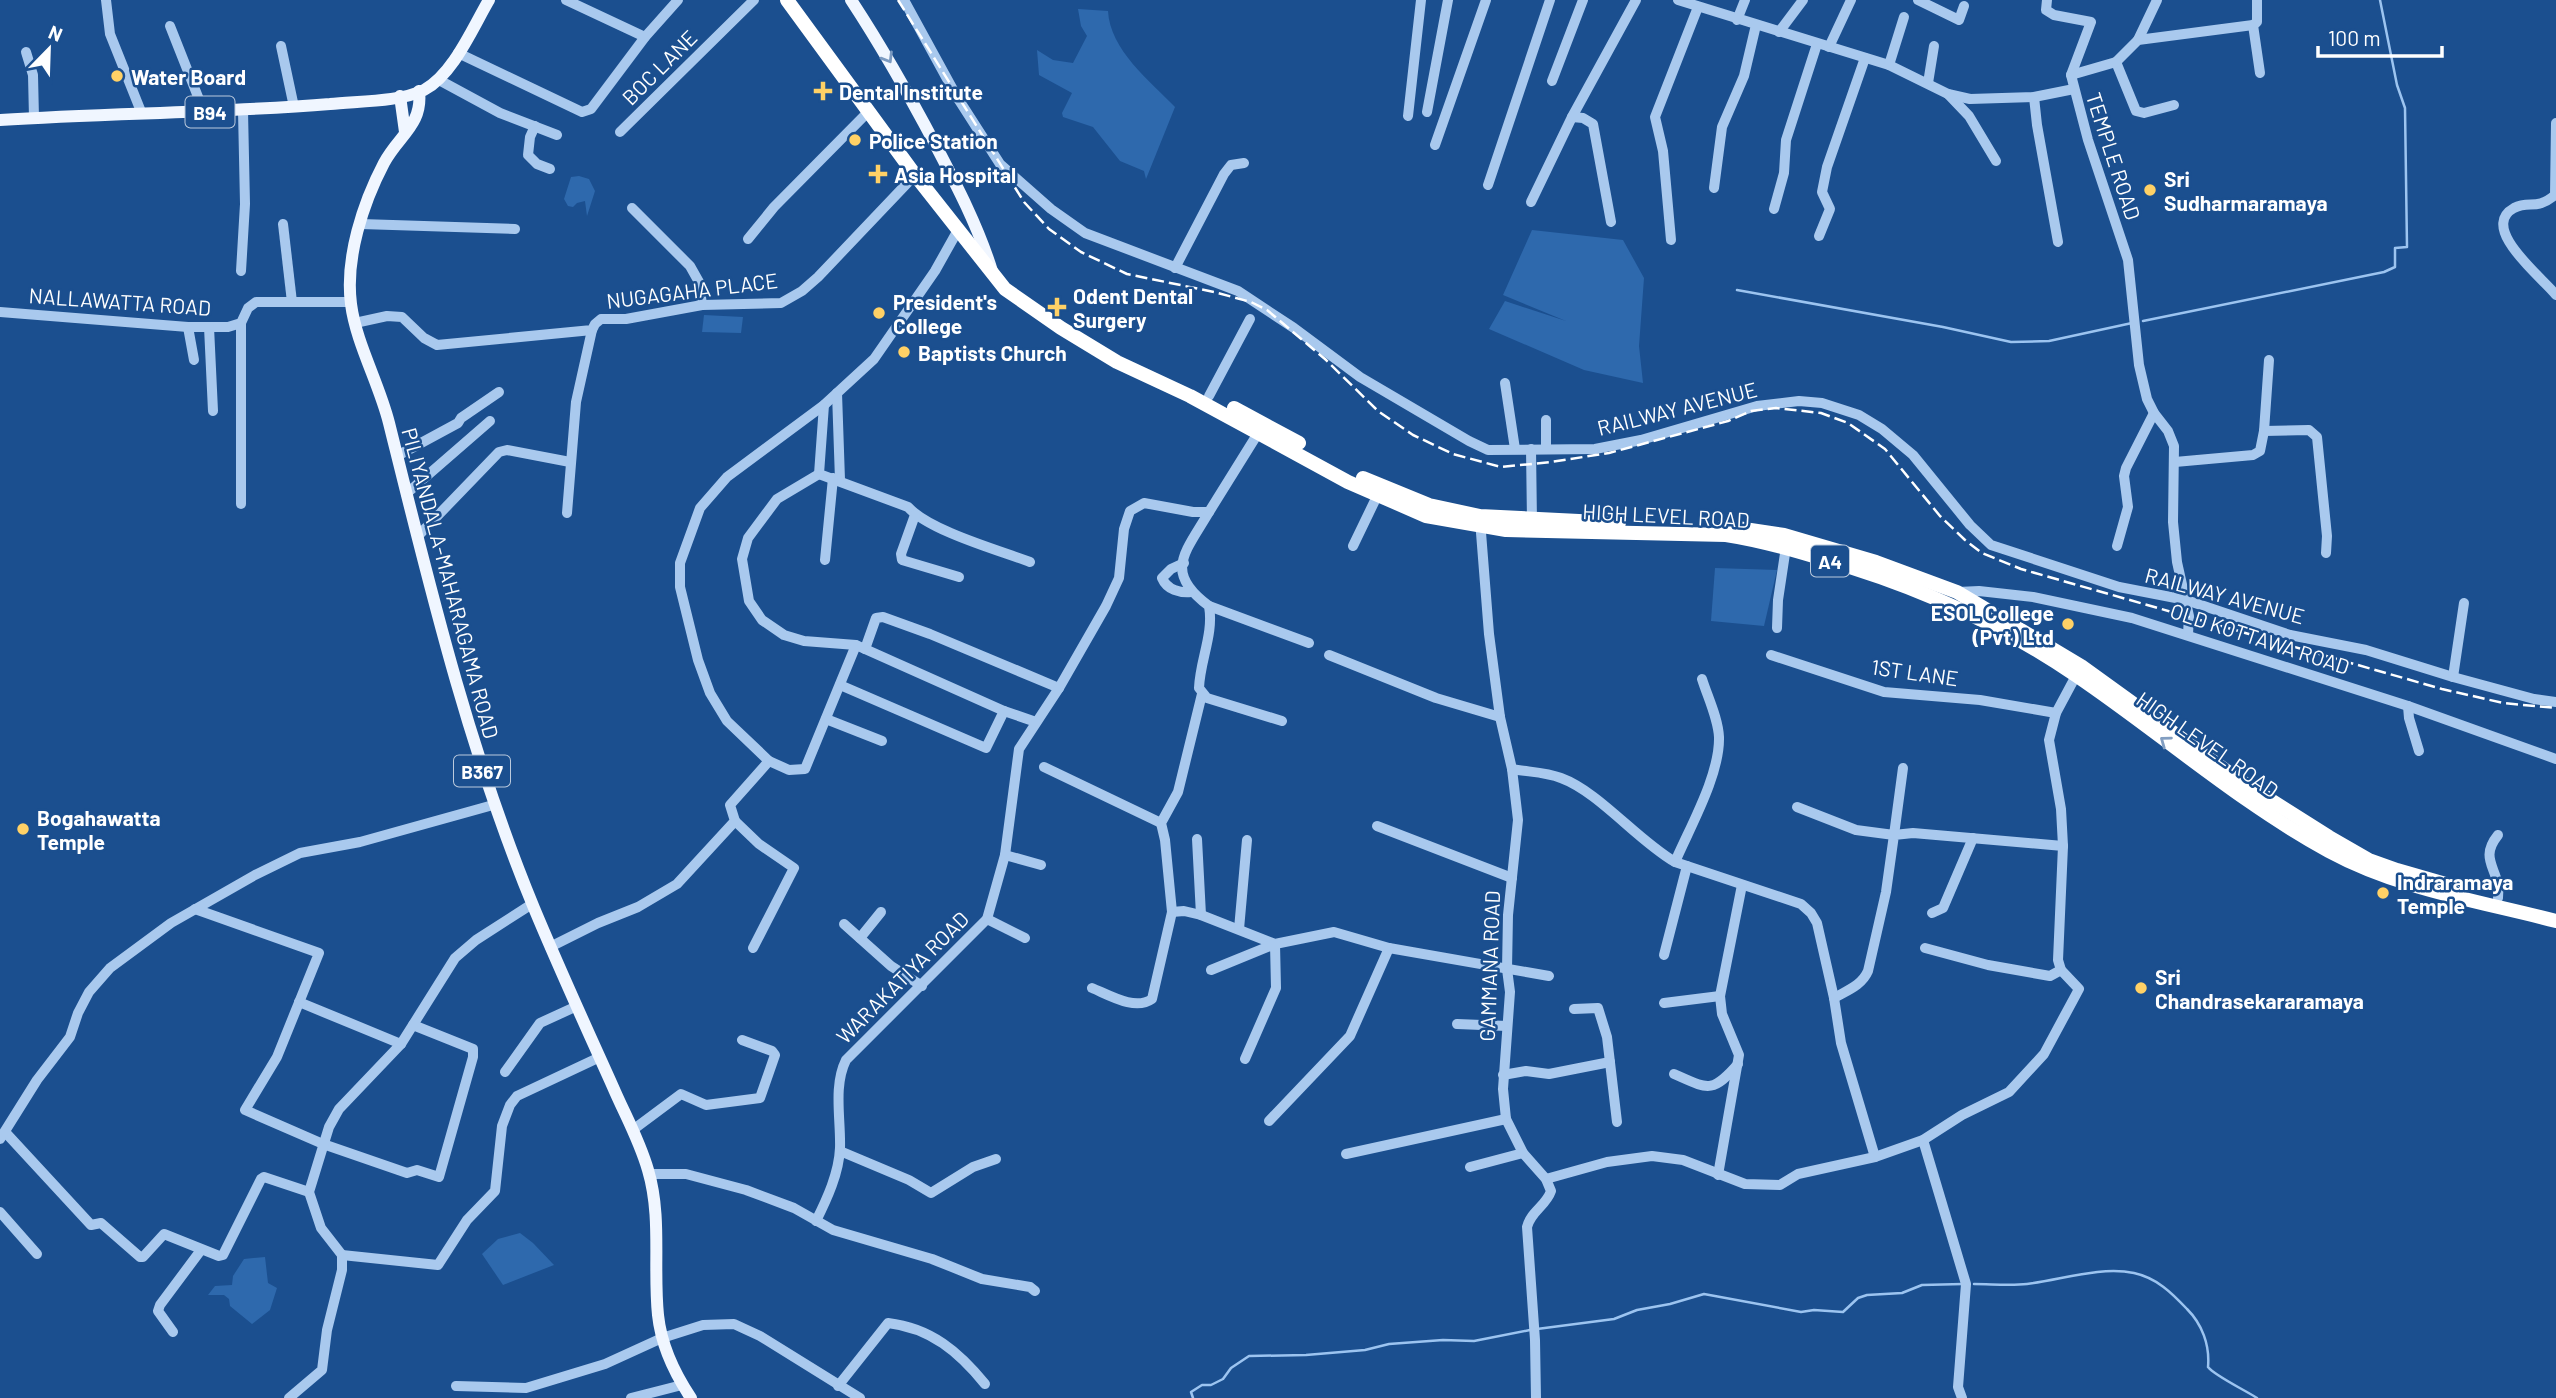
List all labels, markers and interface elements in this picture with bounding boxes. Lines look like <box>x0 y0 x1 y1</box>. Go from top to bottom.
north arrow <box>14 14 84 84</box>
scale bar <box>2318 14 2442 58</box>
text: N <box>46 20 66 46</box>
street label: BOC LANE <box>616 24 702 110</box>
text: 100 m <box>2328 25 2381 50</box>
one-way arrow <box>880 50 893 63</box>
place label: Water Board <box>131 64 246 89</box>
marker: Water Board <box>109 68 125 84</box>
place label: Dental Institute <box>839 79 983 104</box>
marker: Dental Institute <box>813 81 833 101</box>
street label: TEMPLE ROAD <box>2082 89 2146 223</box>
road number: B94 <box>186 96 234 128</box>
place label: Police Station <box>869 128 998 153</box>
marker: Police Station <box>847 132 863 148</box>
place label: Asia Hospital <box>894 162 1016 187</box>
marker: Asia Hospital <box>868 164 888 184</box>
place label: Sri Sudharmaramaya <box>2164 166 2328 215</box>
marker: Sri Sudharmaramaya <box>2142 182 2158 198</box>
street label: NUGAGAHA PLACE <box>605 267 779 313</box>
street label: NALLAWATTA ROAD <box>28 282 212 320</box>
place label: Odent Dental Surgery <box>1073 283 1193 332</box>
place label: President's College <box>893 289 997 338</box>
marker: Odent Dental Surgery <box>1047 297 1067 317</box>
marker: President's College <box>871 305 887 321</box>
place label: Baptists Church <box>918 340 1067 365</box>
marker: Baptists Church <box>896 344 912 360</box>
street label: RAILWAY AVENUE <box>1594 376 1760 440</box>
street label: PILIYANDALA-MAHARAGAMA ROAD <box>397 425 505 741</box>
street label: HIGH LEVEL ROAD <box>1582 498 1750 532</box>
road number: A4 <box>1811 546 1849 576</box>
street label: RAILWAY AVENUE <box>2143 562 2307 628</box>
street label: OLD KOTTAWA ROAD <box>2167 597 2353 679</box>
place label: ESOL College (Pvt) Ltd <box>1931 600 2054 649</box>
marker: ESOL College (Pvt) Ltd <box>2060 616 2076 632</box>
street label: 1ST LANE <box>1870 654 1960 690</box>
street label: HIGH LEVEL ROAD <box>2132 686 2284 802</box>
one-way arrow <box>2160 737 2173 749</box>
road number: B367 <box>454 756 510 786</box>
place label: Bogahawatta Temple <box>37 805 161 854</box>
marker: Bogahawatta Temple <box>15 821 31 837</box>
place label: Indraramaya Temple <box>2397 869 2513 918</box>
marker: Indraramaya Temple <box>2375 885 2391 901</box>
street label: GAMMANA ROAD <box>1474 890 1504 1042</box>
street label: WARAKATIYA ROAD <box>831 906 973 1048</box>
place label: Sri Chandrasekararamaya <box>2155 964 2364 1013</box>
marker: Sri Chandrasekararamaya <box>2133 980 2149 996</box>

